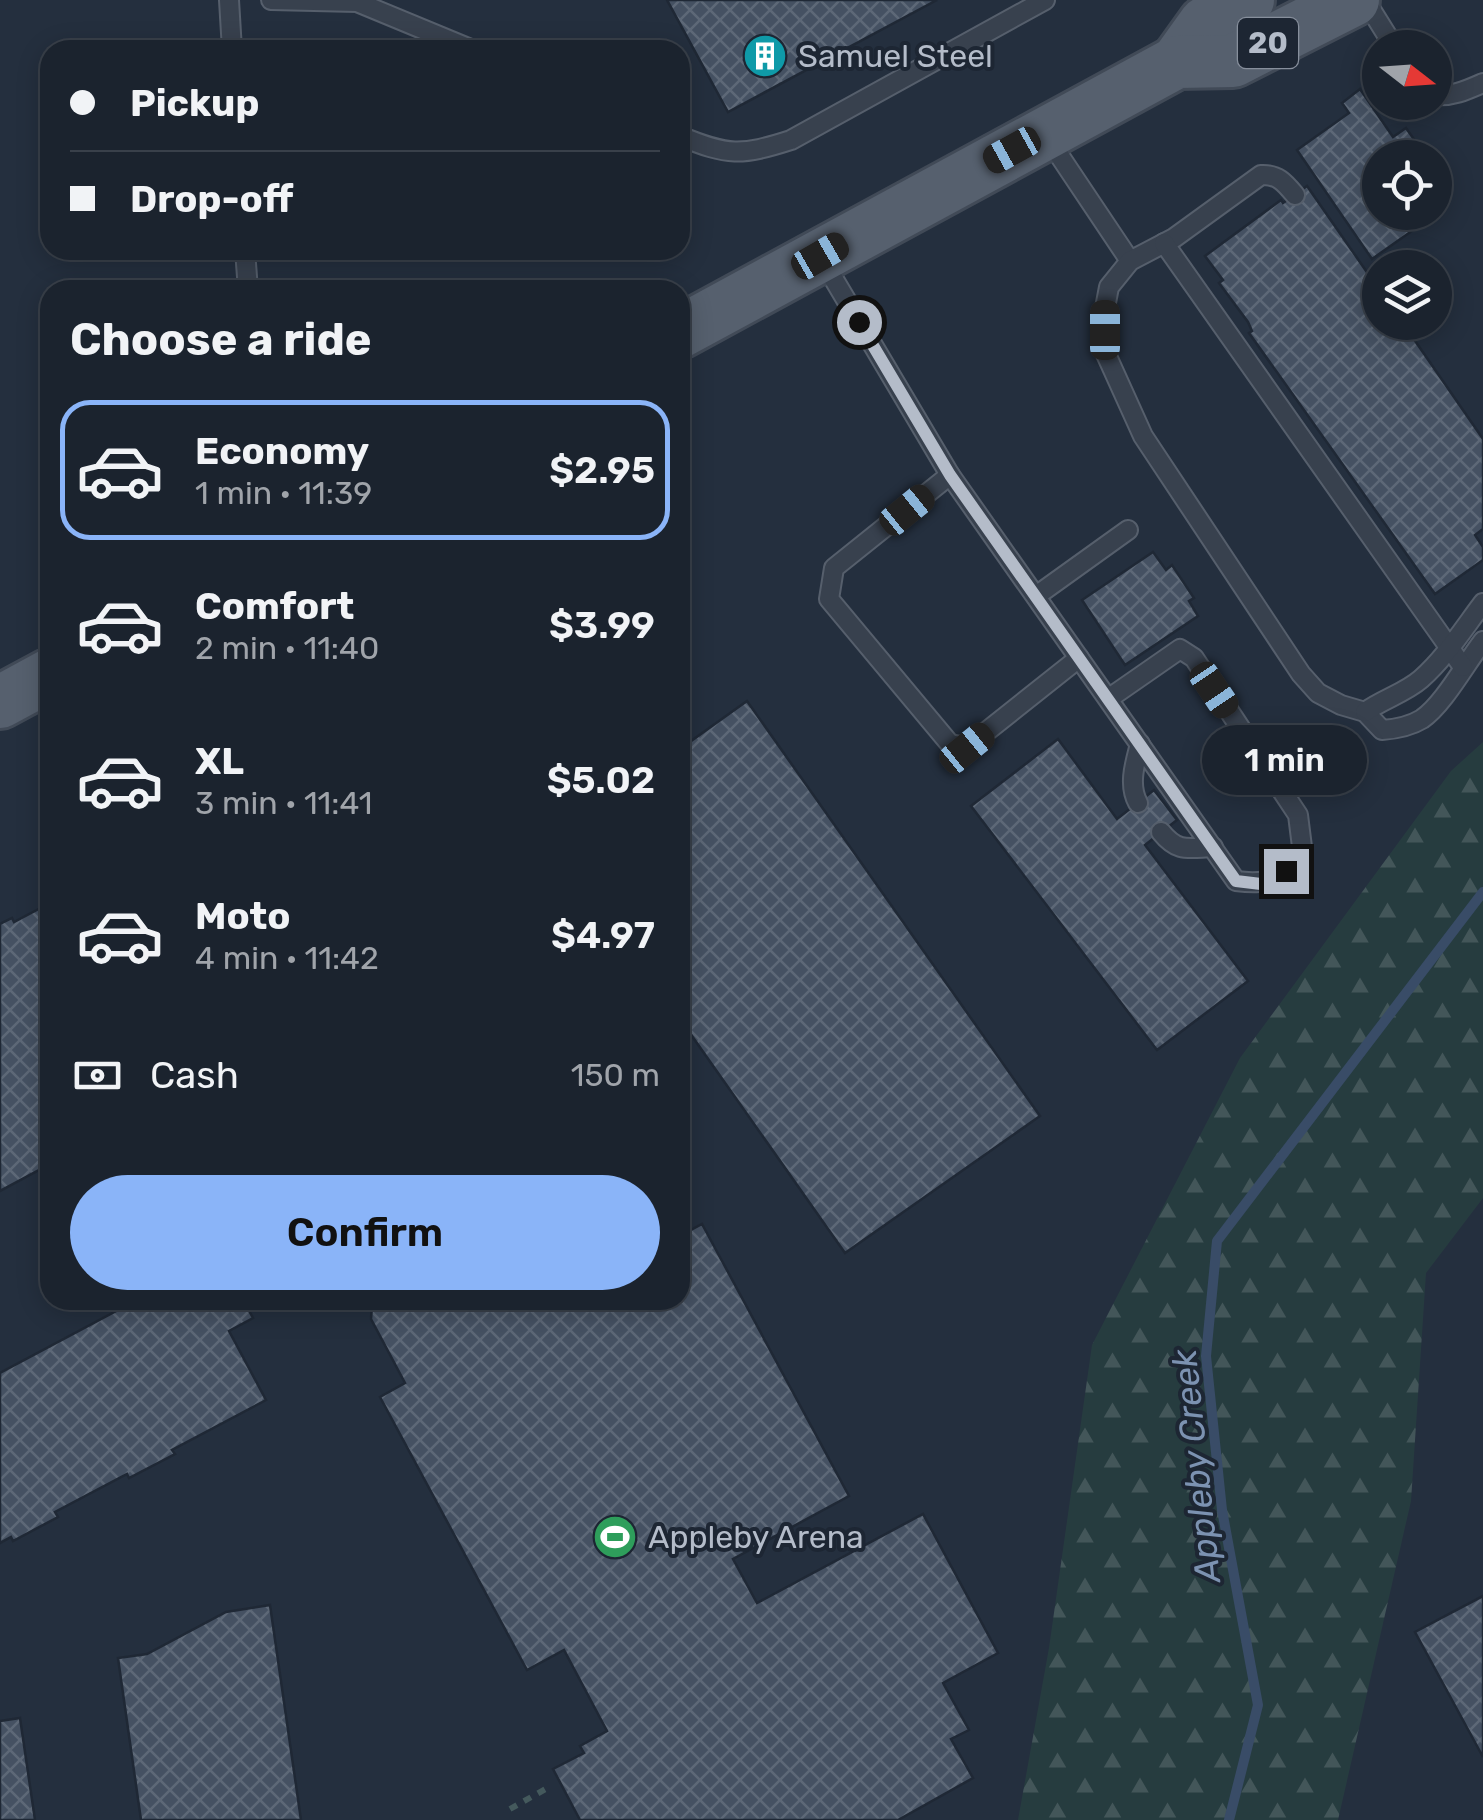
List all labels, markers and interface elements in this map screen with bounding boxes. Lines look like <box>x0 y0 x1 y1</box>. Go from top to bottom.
road number: 20 <box>1238 18 1298 68</box>
north arrow <box>1362 30 1452 120</box>
map controls <box>1362 30 1452 340</box>
building icon: Samuel Steel <box>742 33 788 79</box>
place label: Samuel Steel <box>798 37 993 75</box>
text: Pickup <box>130 80 259 126</box>
car <box>978 122 1046 178</box>
button: locate <box>1362 140 1452 230</box>
text: Drop-off <box>130 176 293 222</box>
car <box>787 228 853 284</box>
button: layers <box>1362 250 1452 340</box>
route start <box>837 300 882 345</box>
car <box>1090 300 1120 360</box>
text: Choose a ride <box>70 313 372 366</box>
icon: car <box>75 425 165 515</box>
text: Economy <box>195 428 369 474</box>
text: $2.95 <box>549 447 655 493</box>
text: 1 min · 11:39 <box>195 474 372 512</box>
car <box>874 479 940 541</box>
icon: car <box>75 580 165 670</box>
text: Comfort <box>195 583 354 629</box>
text: $3.99 <box>549 602 655 648</box>
text: 2 min · 11:40 <box>195 629 379 667</box>
car <box>1185 657 1243 723</box>
car <box>934 717 1000 779</box>
callout: 1 min <box>1204 726 1368 796</box>
icon: car <box>75 735 165 825</box>
text: XL <box>195 738 244 784</box>
text: 1 min <box>1244 741 1325 779</box>
text: $5.02 <box>547 757 655 803</box>
text: 3 min · 11:41 <box>195 784 372 822</box>
route end <box>1264 849 1309 894</box>
icon: car <box>75 890 165 980</box>
text: Moto <box>195 893 291 939</box>
text: $4.97 <box>551 912 655 958</box>
text: 4 min · 11:42 <box>195 939 379 977</box>
icon: cash <box>70 1048 125 1103</box>
text: Cash <box>150 1052 239 1098</box>
text: 150 m <box>571 1056 660 1094</box>
button: Confirm <box>70 1175 660 1290</box>
water label: Appleby Creek <box>1163 1347 1229 1587</box>
sports icon: Appleby Arena <box>592 1514 638 1560</box>
place label: Appleby Arena <box>648 1518 864 1556</box>

